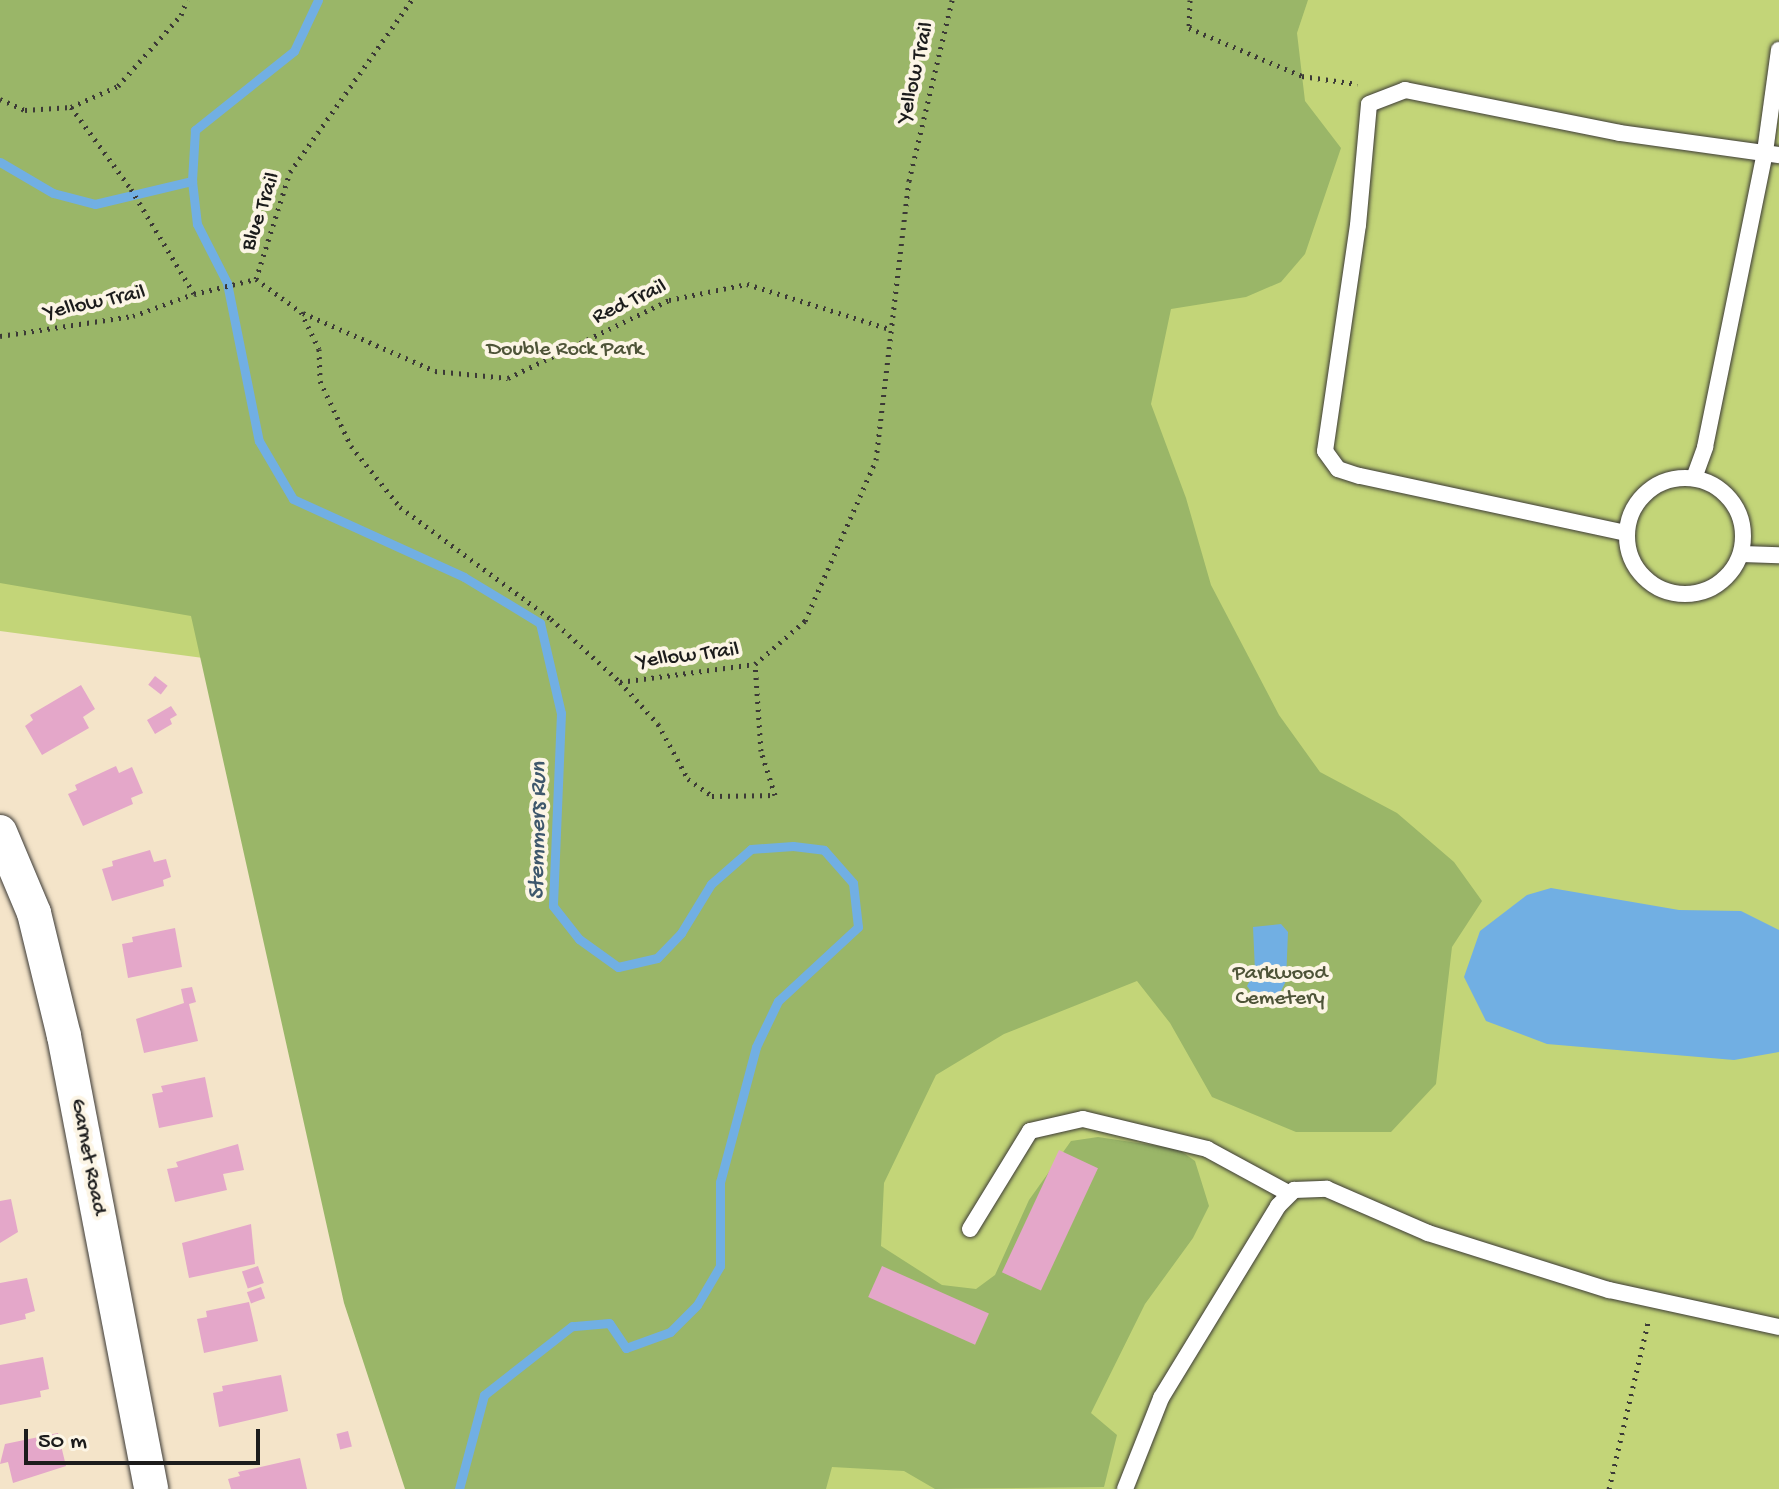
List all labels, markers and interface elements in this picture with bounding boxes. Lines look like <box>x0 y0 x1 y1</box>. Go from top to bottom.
street label: Yellow Trail <box>893 20 941 126</box>
street label: Blue Trail <box>236 169 288 255</box>
street label: Red Trail <box>589 274 671 332</box>
street label: Yellow Trail <box>42 280 148 328</box>
park label: Double Rock Park <box>487 338 643 364</box>
street label: Yellow Trail <box>635 638 741 676</box>
water label: Stemmers Run <box>523 762 555 900</box>
park label: Parkwood Cemetery <box>1233 961 1327 1012</box>
street label: Garnet Road <box>63 1097 111 1217</box>
scale bar <box>28 1413 264 1463</box>
text: 50 m <box>38 1428 87 1457</box>

